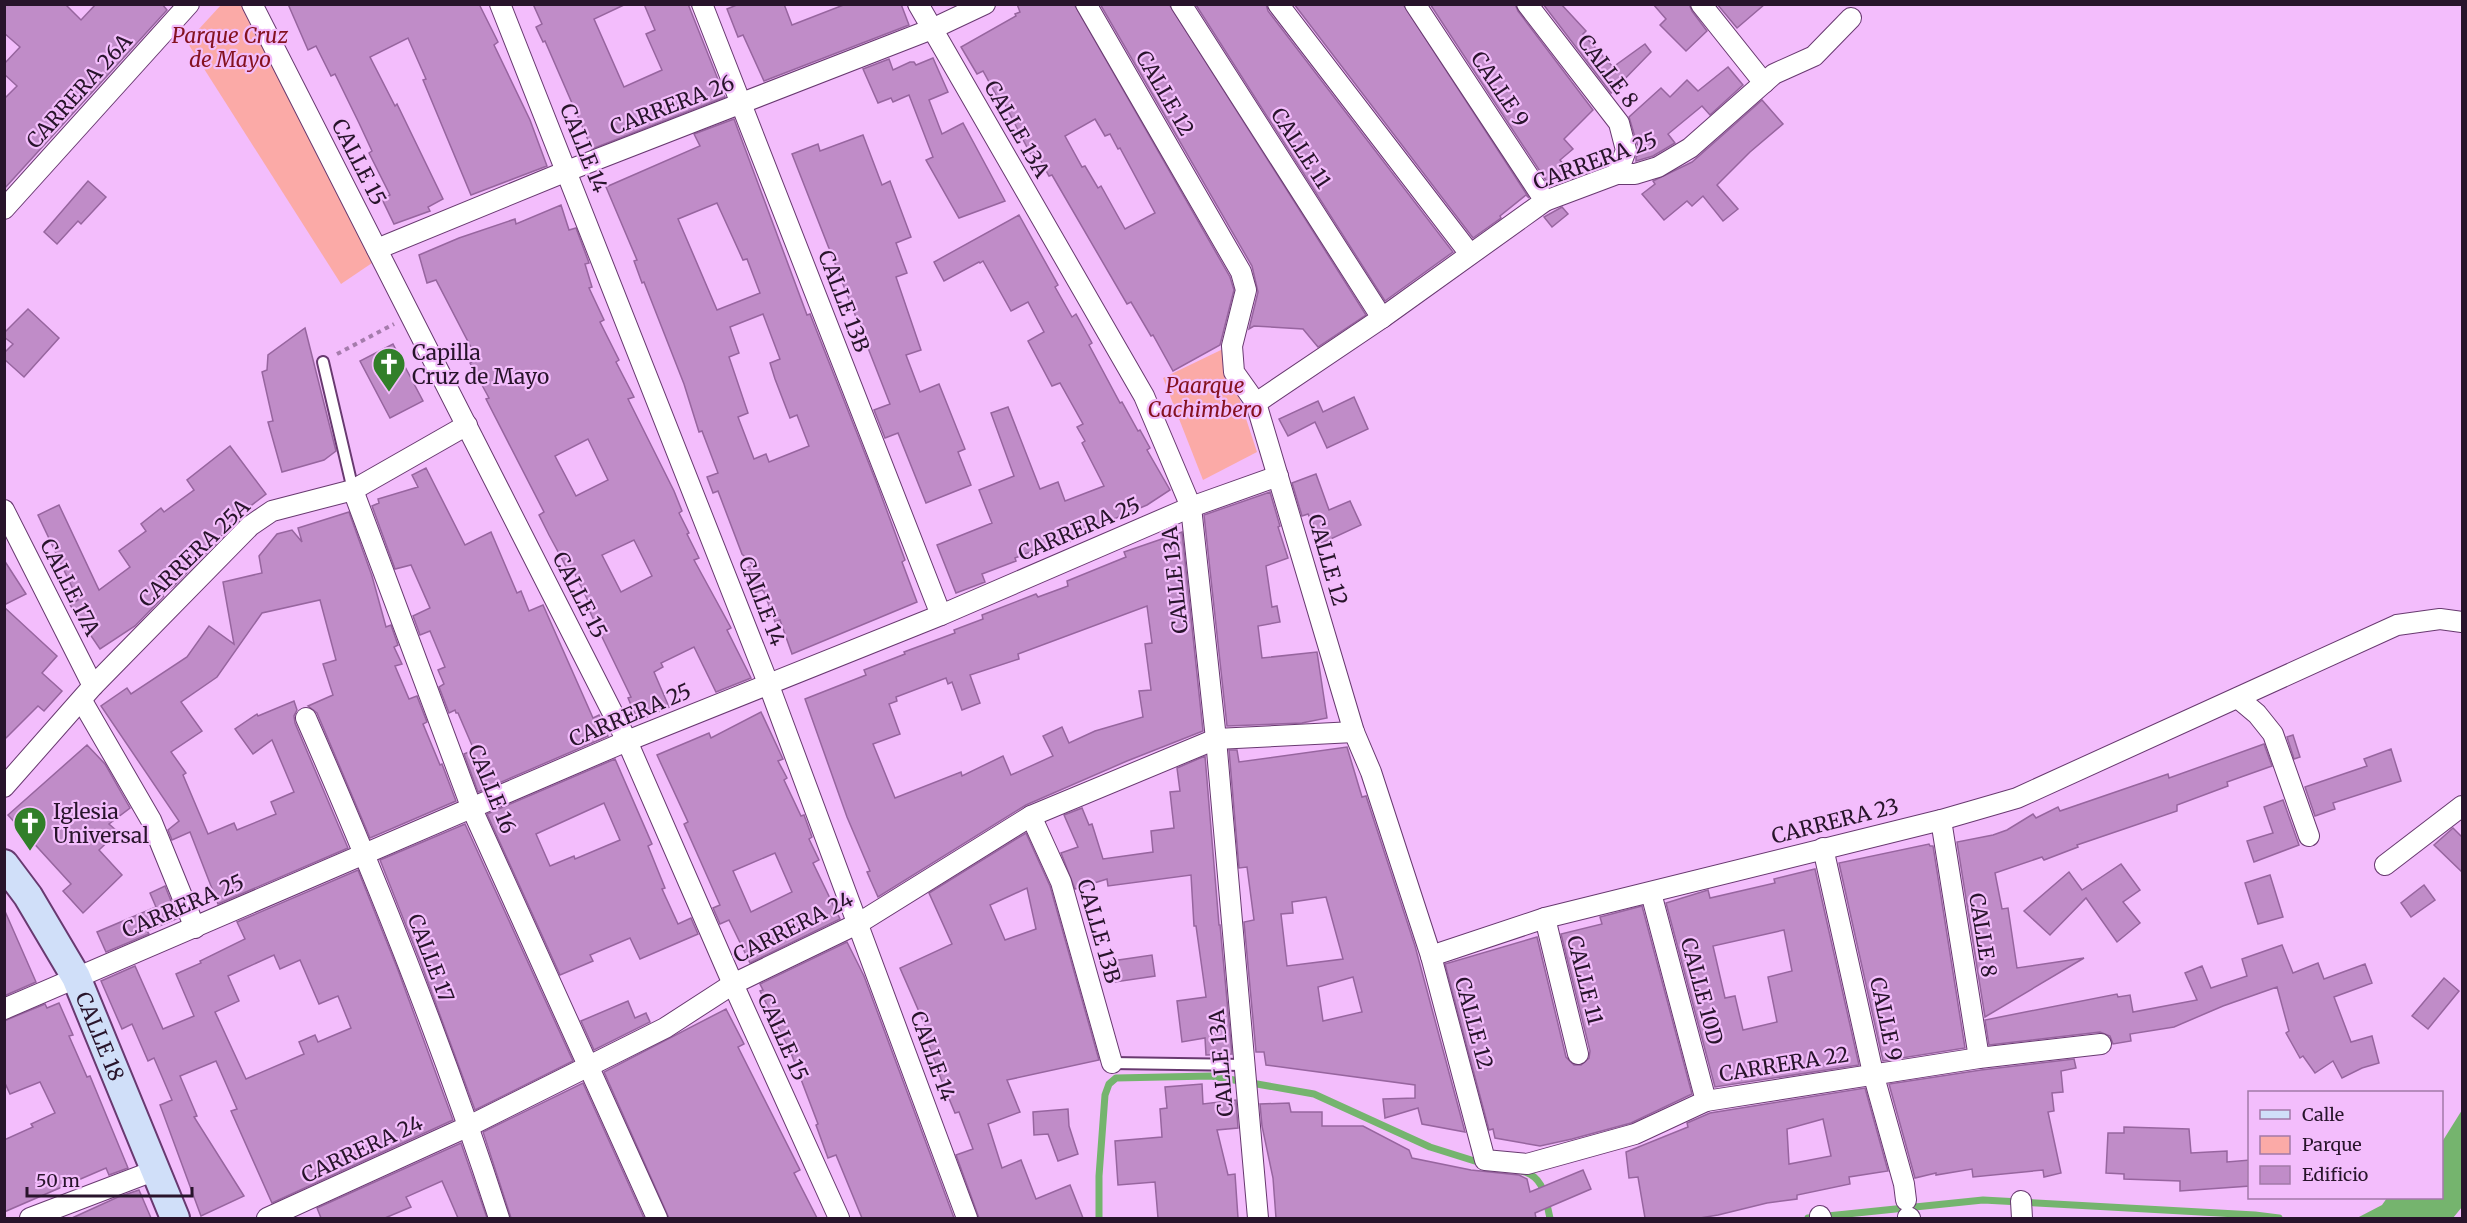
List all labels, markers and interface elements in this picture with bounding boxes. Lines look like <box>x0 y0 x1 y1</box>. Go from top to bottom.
park label: Parque Cruz de Mayo <box>172 22 288 73</box>
street label: CARRERA 26A <box>20 28 138 154</box>
street label: CALLE 8 <box>1572 29 1644 113</box>
street label: CALLE 12 <box>1130 45 1200 141</box>
street label: CALLE 9 <box>1465 46 1535 132</box>
street label: CARRERA 26 <box>606 69 738 141</box>
street label: CALLE 13A <box>978 76 1056 183</box>
street label: CALLE 14 <box>554 99 614 197</box>
street label: CALLE 11 <box>1265 103 1337 193</box>
street label: CALLE 15 <box>326 114 392 210</box>
street label: CARRERA 25 <box>1529 126 1661 196</box>
street label: CALLE 13B <box>812 246 876 356</box>
place label: Capilla Cruz de Mayo <box>412 339 549 390</box>
church icon: Capilla Cruz de Mayo <box>371 346 407 393</box>
park label: Paarque Cachimbero <box>1148 372 1262 423</box>
street label: CARRERA 25 <box>1014 491 1144 567</box>
street label: CARRERA 25A <box>133 493 255 613</box>
street label: CALLE 12 <box>1302 511 1354 609</box>
street label: CALLE 13A <box>1156 525 1194 635</box>
street label: CALLE 17A <box>34 534 106 640</box>
street label: CALLE 15 <box>547 547 613 643</box>
street label: CALLE 14 <box>733 552 791 650</box>
street label: CARRERA 25 <box>565 677 695 753</box>
street label: CALLE 16 <box>462 740 522 838</box>
street label: CARRERA 23 <box>1769 792 1901 850</box>
place label: Iglesia Universal <box>53 798 150 849</box>
church icon: Iglesia Universal <box>12 805 48 852</box>
street label: CARRERA 25 <box>118 868 248 944</box>
street label: CALLE 13B <box>1071 876 1127 986</box>
street label: CARRERA 24 <box>729 885 858 969</box>
street label: CALLE 8 <box>1963 891 2003 979</box>
street label: CALLE 17 <box>402 910 460 1006</box>
street label: CALLE 11 <box>1561 933 1609 1027</box>
street label: CALLE 10D <box>1675 935 1729 1048</box>
street label: CALLE 12 <box>1449 974 1499 1072</box>
street label: CALLE 9 <box>1864 975 1908 1063</box>
street label: CALLE 18 <box>70 987 131 1085</box>
street label: CALLE 15 <box>752 989 814 1085</box>
street label: CALLE 14 <box>904 1007 962 1105</box>
street label: CALLE 13A <box>1203 1008 1239 1118</box>
street label: CARRERA 22 <box>1717 1040 1851 1088</box>
legend <box>2248 1091 2443 1199</box>
text: Calle <box>2302 1103 2344 1126</box>
street label: CARRERA 24 <box>297 1109 427 1189</box>
text: Parque <box>2302 1133 2362 1156</box>
scale bar <box>27 1160 192 1198</box>
text: Edificio <box>2302 1163 2368 1186</box>
text: 50 m <box>36 1169 80 1192</box>

